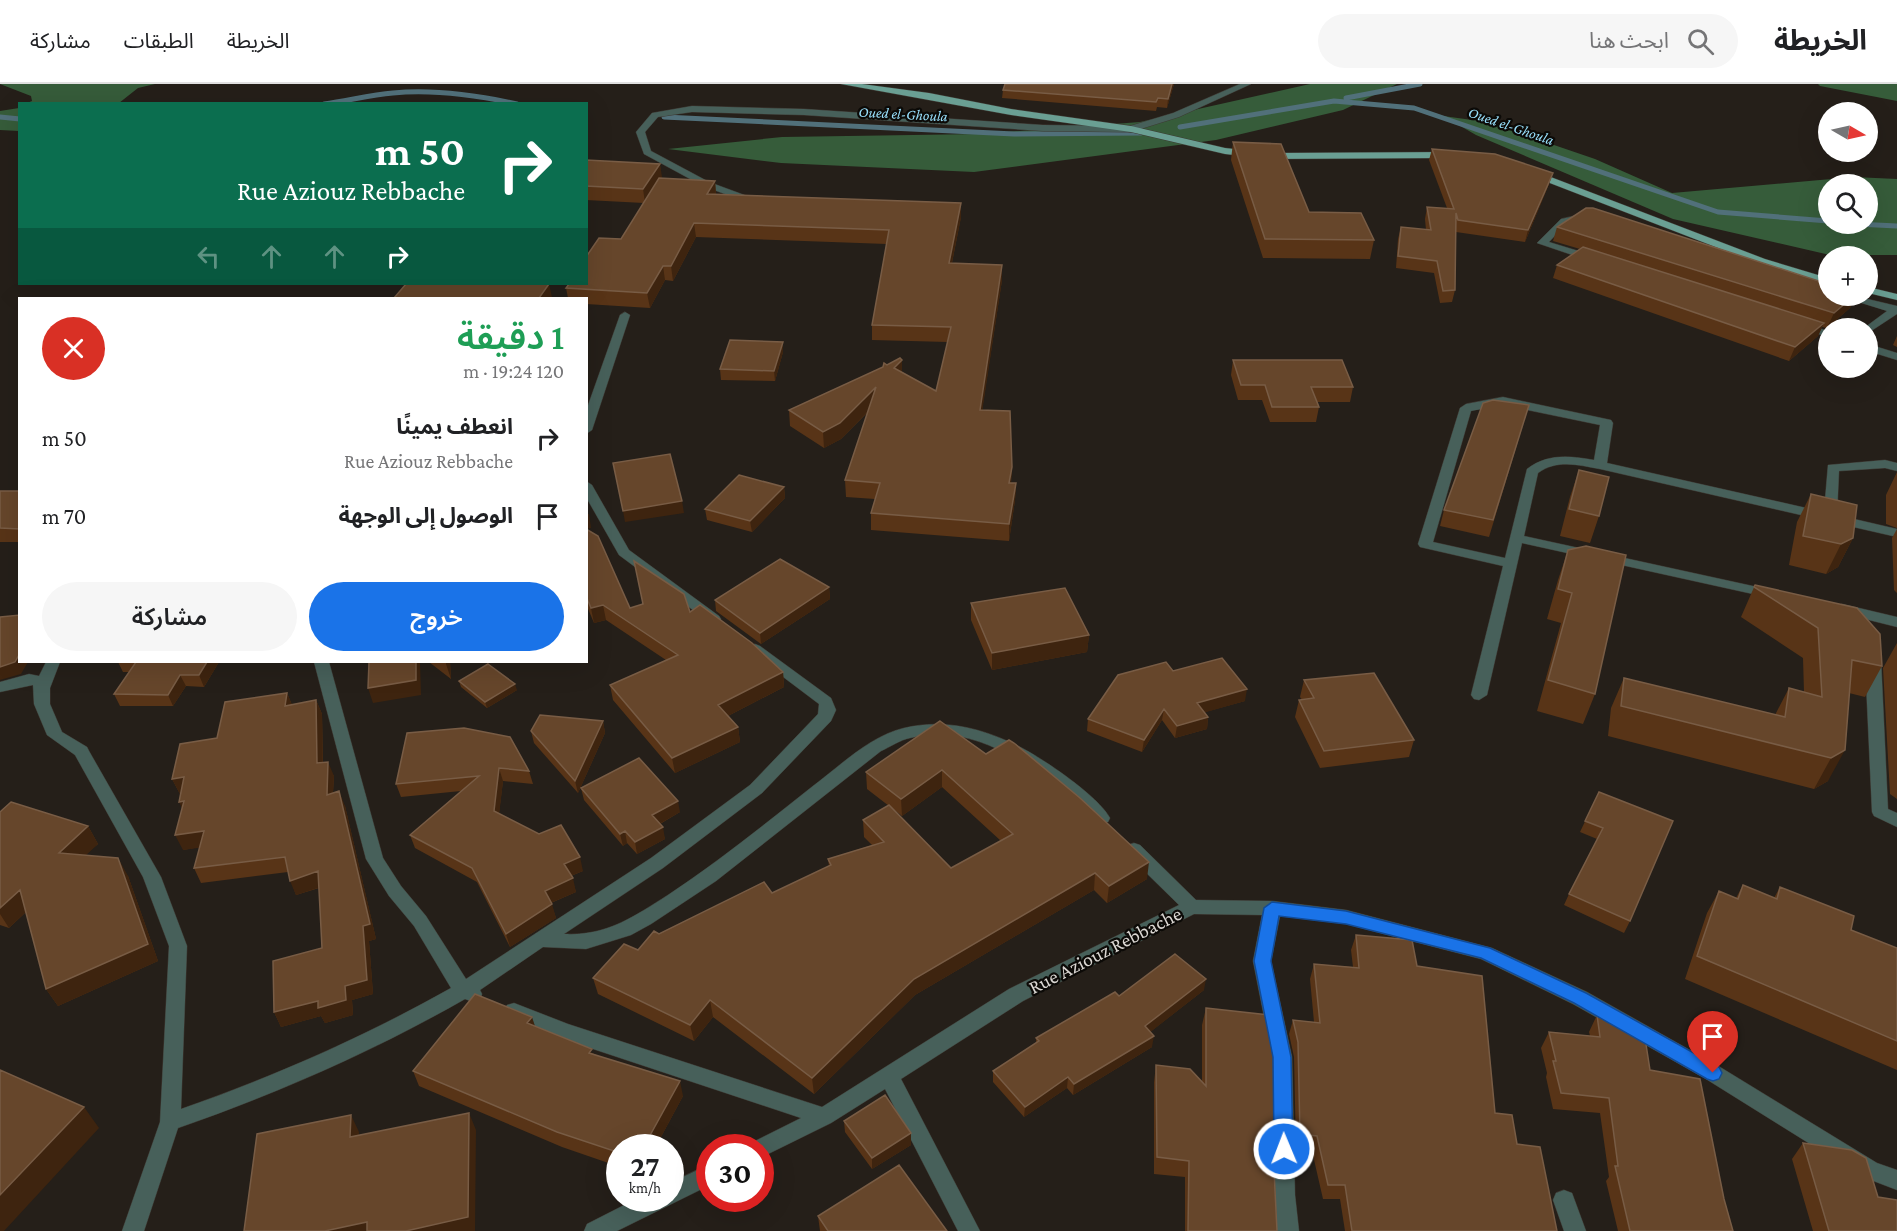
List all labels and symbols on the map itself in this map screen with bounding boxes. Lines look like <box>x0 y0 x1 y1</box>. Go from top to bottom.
north arrow <box>1818 102 1878 162</box>
water label: Oued el-Ghoula <box>858 104 948 124</box>
water label: Oued el-Ghoula <box>1466 104 1556 148</box>
street label: Rue Aziouz Rebbache <box>1025 902 1185 998</box>
pin <box>1687 1011 1738 1073</box>
position arrow <box>1252 1117 1316 1181</box>
speed limit sign: 30 <box>696 1134 774 1212</box>

